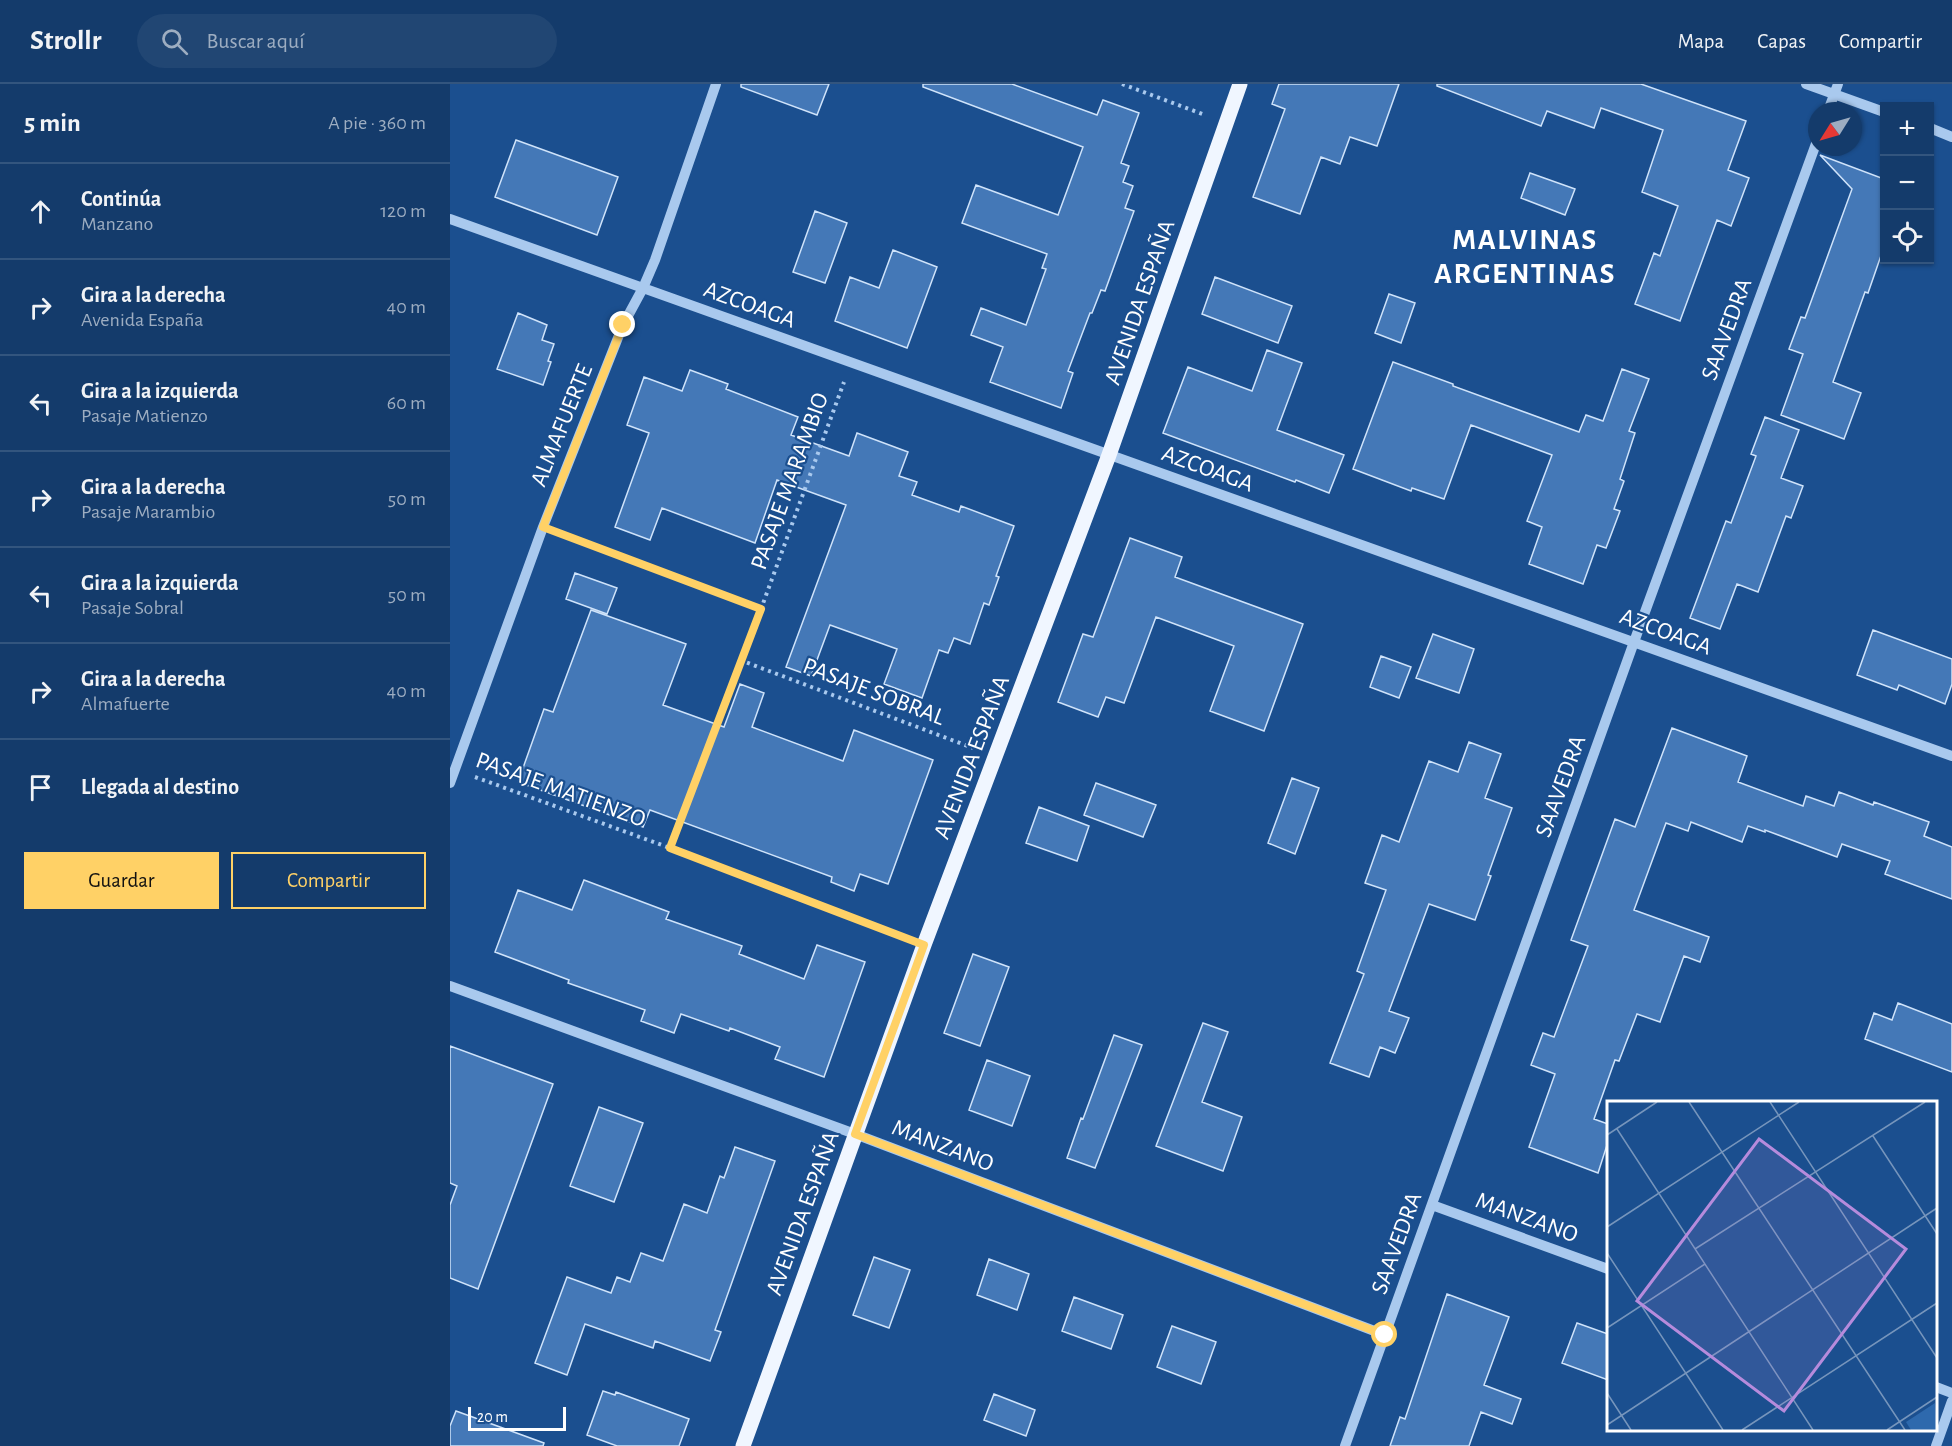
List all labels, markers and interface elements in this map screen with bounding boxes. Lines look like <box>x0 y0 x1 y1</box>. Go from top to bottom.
search box <box>137 14 557 68</box>
icon: search <box>158 25 191 58</box>
text: Strollr <box>30 27 101 55</box>
text: Buscar aquí <box>206 30 304 52</box>
text: Mapa <box>1678 31 1724 52</box>
text: Capas <box>1757 31 1806 52</box>
text: Compartir <box>1839 31 1922 52</box>
north arrow <box>1808 102 1862 156</box>
map controls <box>1880 102 1934 264</box>
button: + <box>1880 102 1934 156</box>
text: 5 min <box>24 110 81 136</box>
text: A pie · 360 m <box>328 113 426 133</box>
button: − <box>1880 156 1934 210</box>
text: Continúa <box>81 188 161 210</box>
icon: ahead <box>24 195 57 228</box>
text: 120 m <box>380 201 426 221</box>
button: locate <box>1880 210 1934 264</box>
text: Manzano <box>81 214 153 234</box>
street label: AVENIDA ESPAÑA <box>1099 216 1179 388</box>
district label: MALVINAS ARGENTINAS <box>1434 225 1616 289</box>
street label: SAAVEDRA <box>1697 275 1756 383</box>
street label: AZCOAGA <box>701 277 799 333</box>
text: Gira a la derecha <box>81 284 226 306</box>
icon: right <box>24 291 57 324</box>
text: 40 m <box>387 297 426 317</box>
text: Avenida España <box>81 310 203 330</box>
route end <box>609 311 635 337</box>
street label: ALMAFUERTE <box>527 360 597 490</box>
text: Gira a la izquierda <box>81 380 239 402</box>
icon: left <box>24 387 57 420</box>
street label: PASAJE MARAMBIO <box>747 390 833 573</box>
text: 60 m <box>387 393 426 413</box>
text: Pasaje Matienzo <box>81 406 208 426</box>
street label: AZCOAGA <box>1159 441 1257 497</box>
text: Gira a la derecha <box>81 476 226 498</box>
icon: right <box>24 483 57 516</box>
text: 50 m <box>388 489 426 509</box>
text: Pasaje Marambio <box>81 502 215 522</box>
text: Gira a la izquierda <box>81 572 239 594</box>
icon: left <box>24 579 57 612</box>
text: 50 m <box>388 585 426 605</box>
text: Pasaje Sobral <box>81 598 184 618</box>
street label: AZCOAGA <box>1617 604 1715 660</box>
street label: PASAJE SOBRAL <box>799 654 948 730</box>
text: Gira a la derecha <box>81 668 226 690</box>
street label: AVENIDA ESPAÑA <box>928 672 1014 842</box>
icon: right <box>24 675 57 708</box>
text: 40 m <box>387 681 426 701</box>
text: Almafuerte <box>81 694 170 714</box>
street label: SAAVEDRA <box>1531 732 1590 840</box>
street label: PASAJE MATIENZO <box>473 748 649 832</box>
icon: arrive <box>24 771 57 804</box>
text: Llegada al destino <box>81 776 239 798</box>
button: Guardar <box>24 852 219 909</box>
button: Compartir <box>231 852 426 909</box>
inset map <box>1607 1101 1937 1431</box>
street label: MANZANO <box>888 1116 997 1176</box>
street label: AVENIDA ESPAÑA <box>760 1127 844 1299</box>
street label: MANZANO <box>1472 1188 1581 1248</box>
street label: SAAVEDRA <box>1367 1189 1426 1297</box>
route start <box>1371 1321 1397 1347</box>
scale bar <box>468 1404 566 1432</box>
text: 20 m <box>477 1409 508 1425</box>

